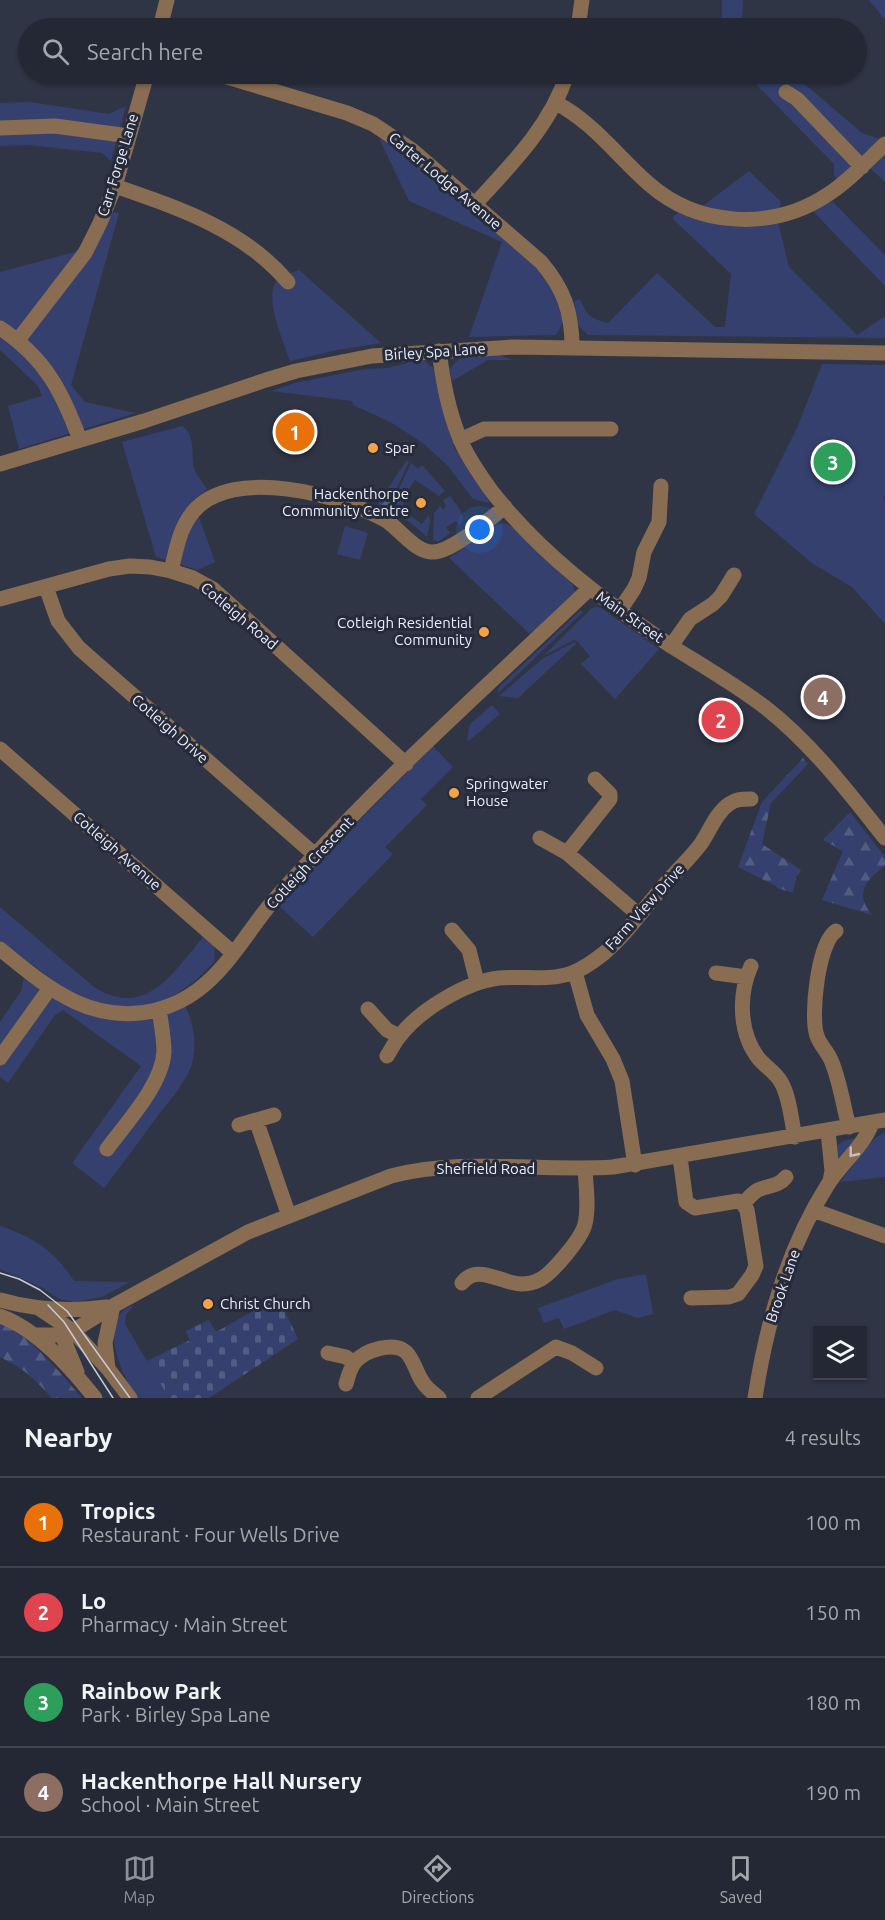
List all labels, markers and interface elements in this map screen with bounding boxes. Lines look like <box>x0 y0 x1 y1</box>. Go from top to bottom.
search box <box>18 18 867 84</box>
icon: search <box>39 35 72 68</box>
text: Search here <box>87 39 203 64</box>
street label: Carr Forge Lane <box>94 111 141 218</box>
street label: Carter Lodge Avenue <box>385 128 505 233</box>
street label: Birley Spa Lane <box>384 339 486 364</box>
pin: 1 <box>276 410 314 454</box>
place label: Spar <box>385 439 415 456</box>
pin: 3 <box>814 440 852 484</box>
marker: Spar <box>366 441 380 455</box>
place label: Hackenthorpe Community Centre <box>282 485 409 519</box>
marker: Hackenthorpe Community Centre <box>414 496 428 510</box>
your location <box>465 515 494 544</box>
street label: Cotleigh Road <box>198 579 281 653</box>
street label: Main Street <box>593 587 667 646</box>
place label: Cotleigh Residential Community <box>337 614 472 648</box>
marker: Cotleigh Residential Community <box>477 625 491 639</box>
pin: 4 <box>804 674 842 720</box>
street label: Cotleigh Drive <box>129 691 212 766</box>
pin: 2 <box>702 698 740 742</box>
place label: Springwater House <box>466 775 549 809</box>
marker: Springwater House <box>447 786 461 800</box>
street label: Cotleigh Avenue <box>70 808 165 893</box>
street label: Cotleigh Crescent <box>263 813 357 912</box>
street label: Farm View Drive <box>602 860 688 953</box>
one-way arrow <box>849 1146 860 1157</box>
street label: Sheffield Road <box>437 1160 535 1177</box>
street label: Brook Lane <box>762 1247 803 1325</box>
place label: Christ Church <box>220 1295 310 1312</box>
marker: Christ Church <box>201 1297 215 1311</box>
map controls <box>813 1326 867 1380</box>
button: layers <box>813 1326 867 1380</box>
text: Nearby <box>24 1423 112 1452</box>
text: 4 results <box>785 1426 861 1449</box>
text: Tropics <box>81 1498 155 1523</box>
text: 1 <box>38 1511 49 1534</box>
text: 100 m <box>805 1511 861 1534</box>
text: Restaurant · Four Wells Drive <box>81 1523 340 1546</box>
text: Lo <box>81 1588 106 1613</box>
text: 2 <box>38 1601 49 1624</box>
text: 150 m <box>805 1601 861 1624</box>
text: Pharmacy · Main Street <box>81 1613 287 1636</box>
text: Rainbow Park <box>81 1678 221 1703</box>
text: 3 <box>38 1691 49 1714</box>
text: 180 m <box>805 1691 861 1714</box>
text: Park · Birley Spa Lane <box>81 1703 270 1726</box>
text: Hackenthorpe Hall Nursery <box>81 1768 362 1793</box>
text: 4 <box>38 1781 49 1804</box>
text: 190 m <box>805 1781 861 1804</box>
text: School · Main Street <box>81 1793 259 1816</box>
tab: Map <box>123 1852 156 1906</box>
tab: Directions <box>401 1852 474 1906</box>
tab: Saved <box>720 1852 762 1906</box>

